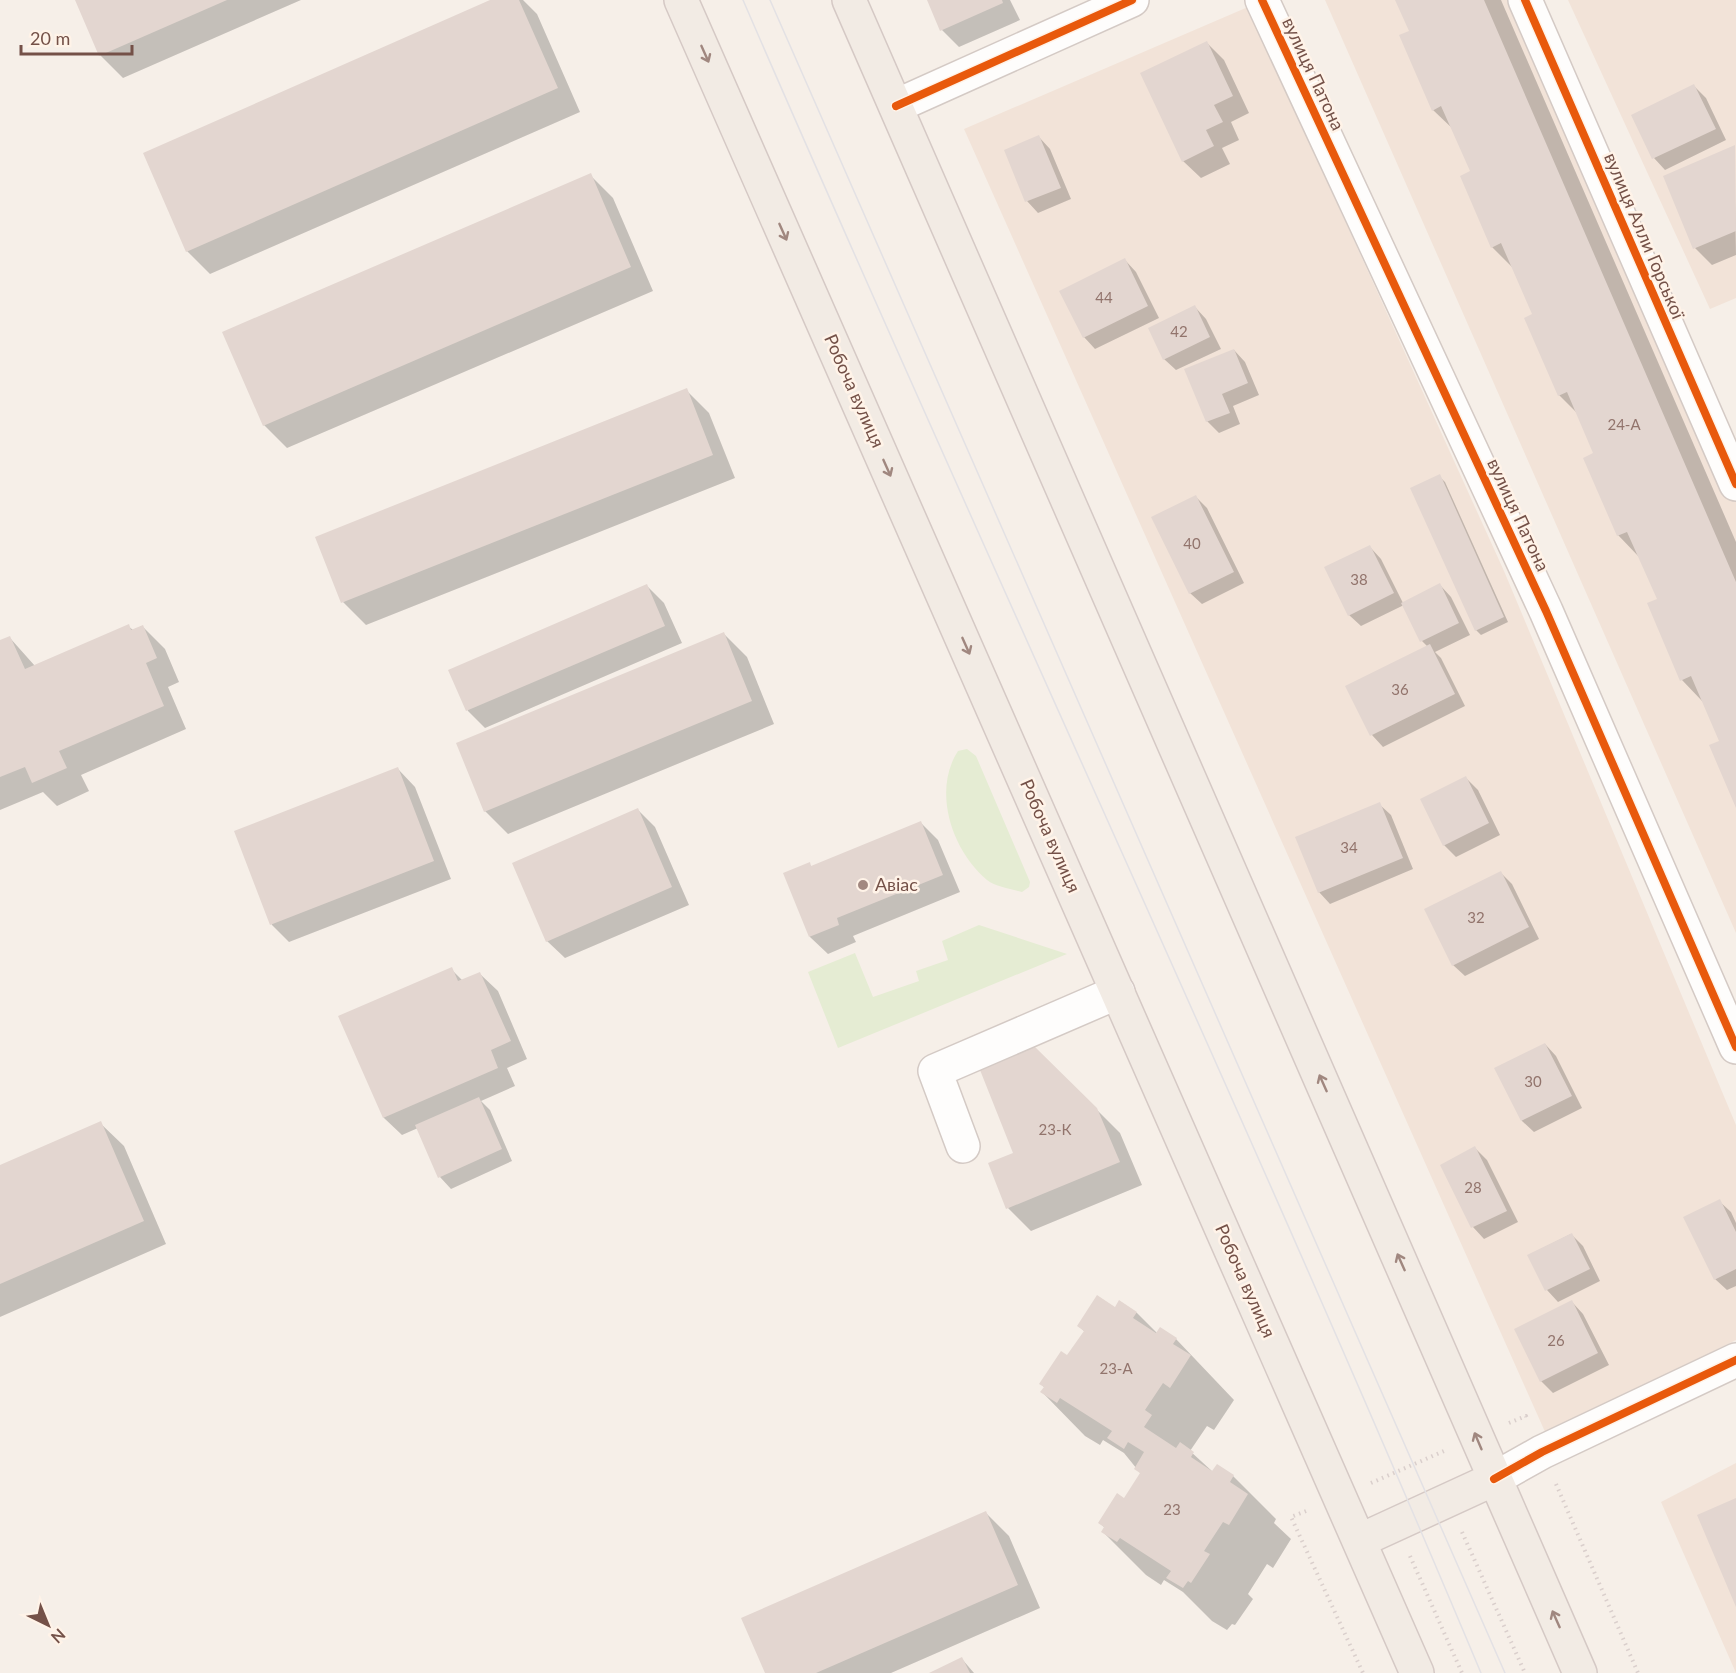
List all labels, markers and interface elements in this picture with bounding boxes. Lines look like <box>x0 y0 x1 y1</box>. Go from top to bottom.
street label: вулиця Патона <box>1278 14 1350 134</box>
scale bar <box>21 18 132 56</box>
text: 20 m <box>30 27 70 49</box>
one-way arrow <box>699 44 711 62</box>
street label: вулиця Алли Горської <box>1600 149 1690 323</box>
one-way arrow <box>779 223 790 241</box>
house number: 44 <box>1095 288 1113 306</box>
house number: 42 <box>1170 322 1188 340</box>
street label: Робоча вулиця <box>820 330 890 451</box>
house number: 24-А <box>1607 415 1641 433</box>
street label: вулиця Патона <box>1483 455 1555 575</box>
one-way arrow <box>883 459 894 477</box>
house number: 40 <box>1183 534 1201 552</box>
house number: 38 <box>1350 570 1368 588</box>
one-way arrow <box>961 637 972 655</box>
house number: 36 <box>1391 680 1409 698</box>
street label: Робоча вулиця <box>1016 775 1086 896</box>
house number: 34 <box>1340 838 1358 856</box>
place label: Авіас <box>875 873 918 895</box>
marker: Авіас <box>856 878 870 892</box>
house number: 32 <box>1467 908 1485 926</box>
house number: 30 <box>1524 1072 1542 1090</box>
one-way arrow <box>1316 1075 1328 1093</box>
house number: 23-К <box>1038 1120 1072 1138</box>
house number: 28 <box>1464 1178 1482 1196</box>
street label: Робоча вулиця <box>1211 1220 1281 1341</box>
one-way arrow <box>1394 1253 1405 1271</box>
house number: 26 <box>1547 1331 1565 1349</box>
house number: 23-А <box>1099 1359 1133 1377</box>
one-way arrow <box>1472 1432 1483 1450</box>
house number: 23 <box>1163 1500 1181 1518</box>
north arrow <box>18 1595 78 1655</box>
one-way arrow <box>1550 1611 1561 1629</box>
text: N <box>48 1625 70 1647</box>

